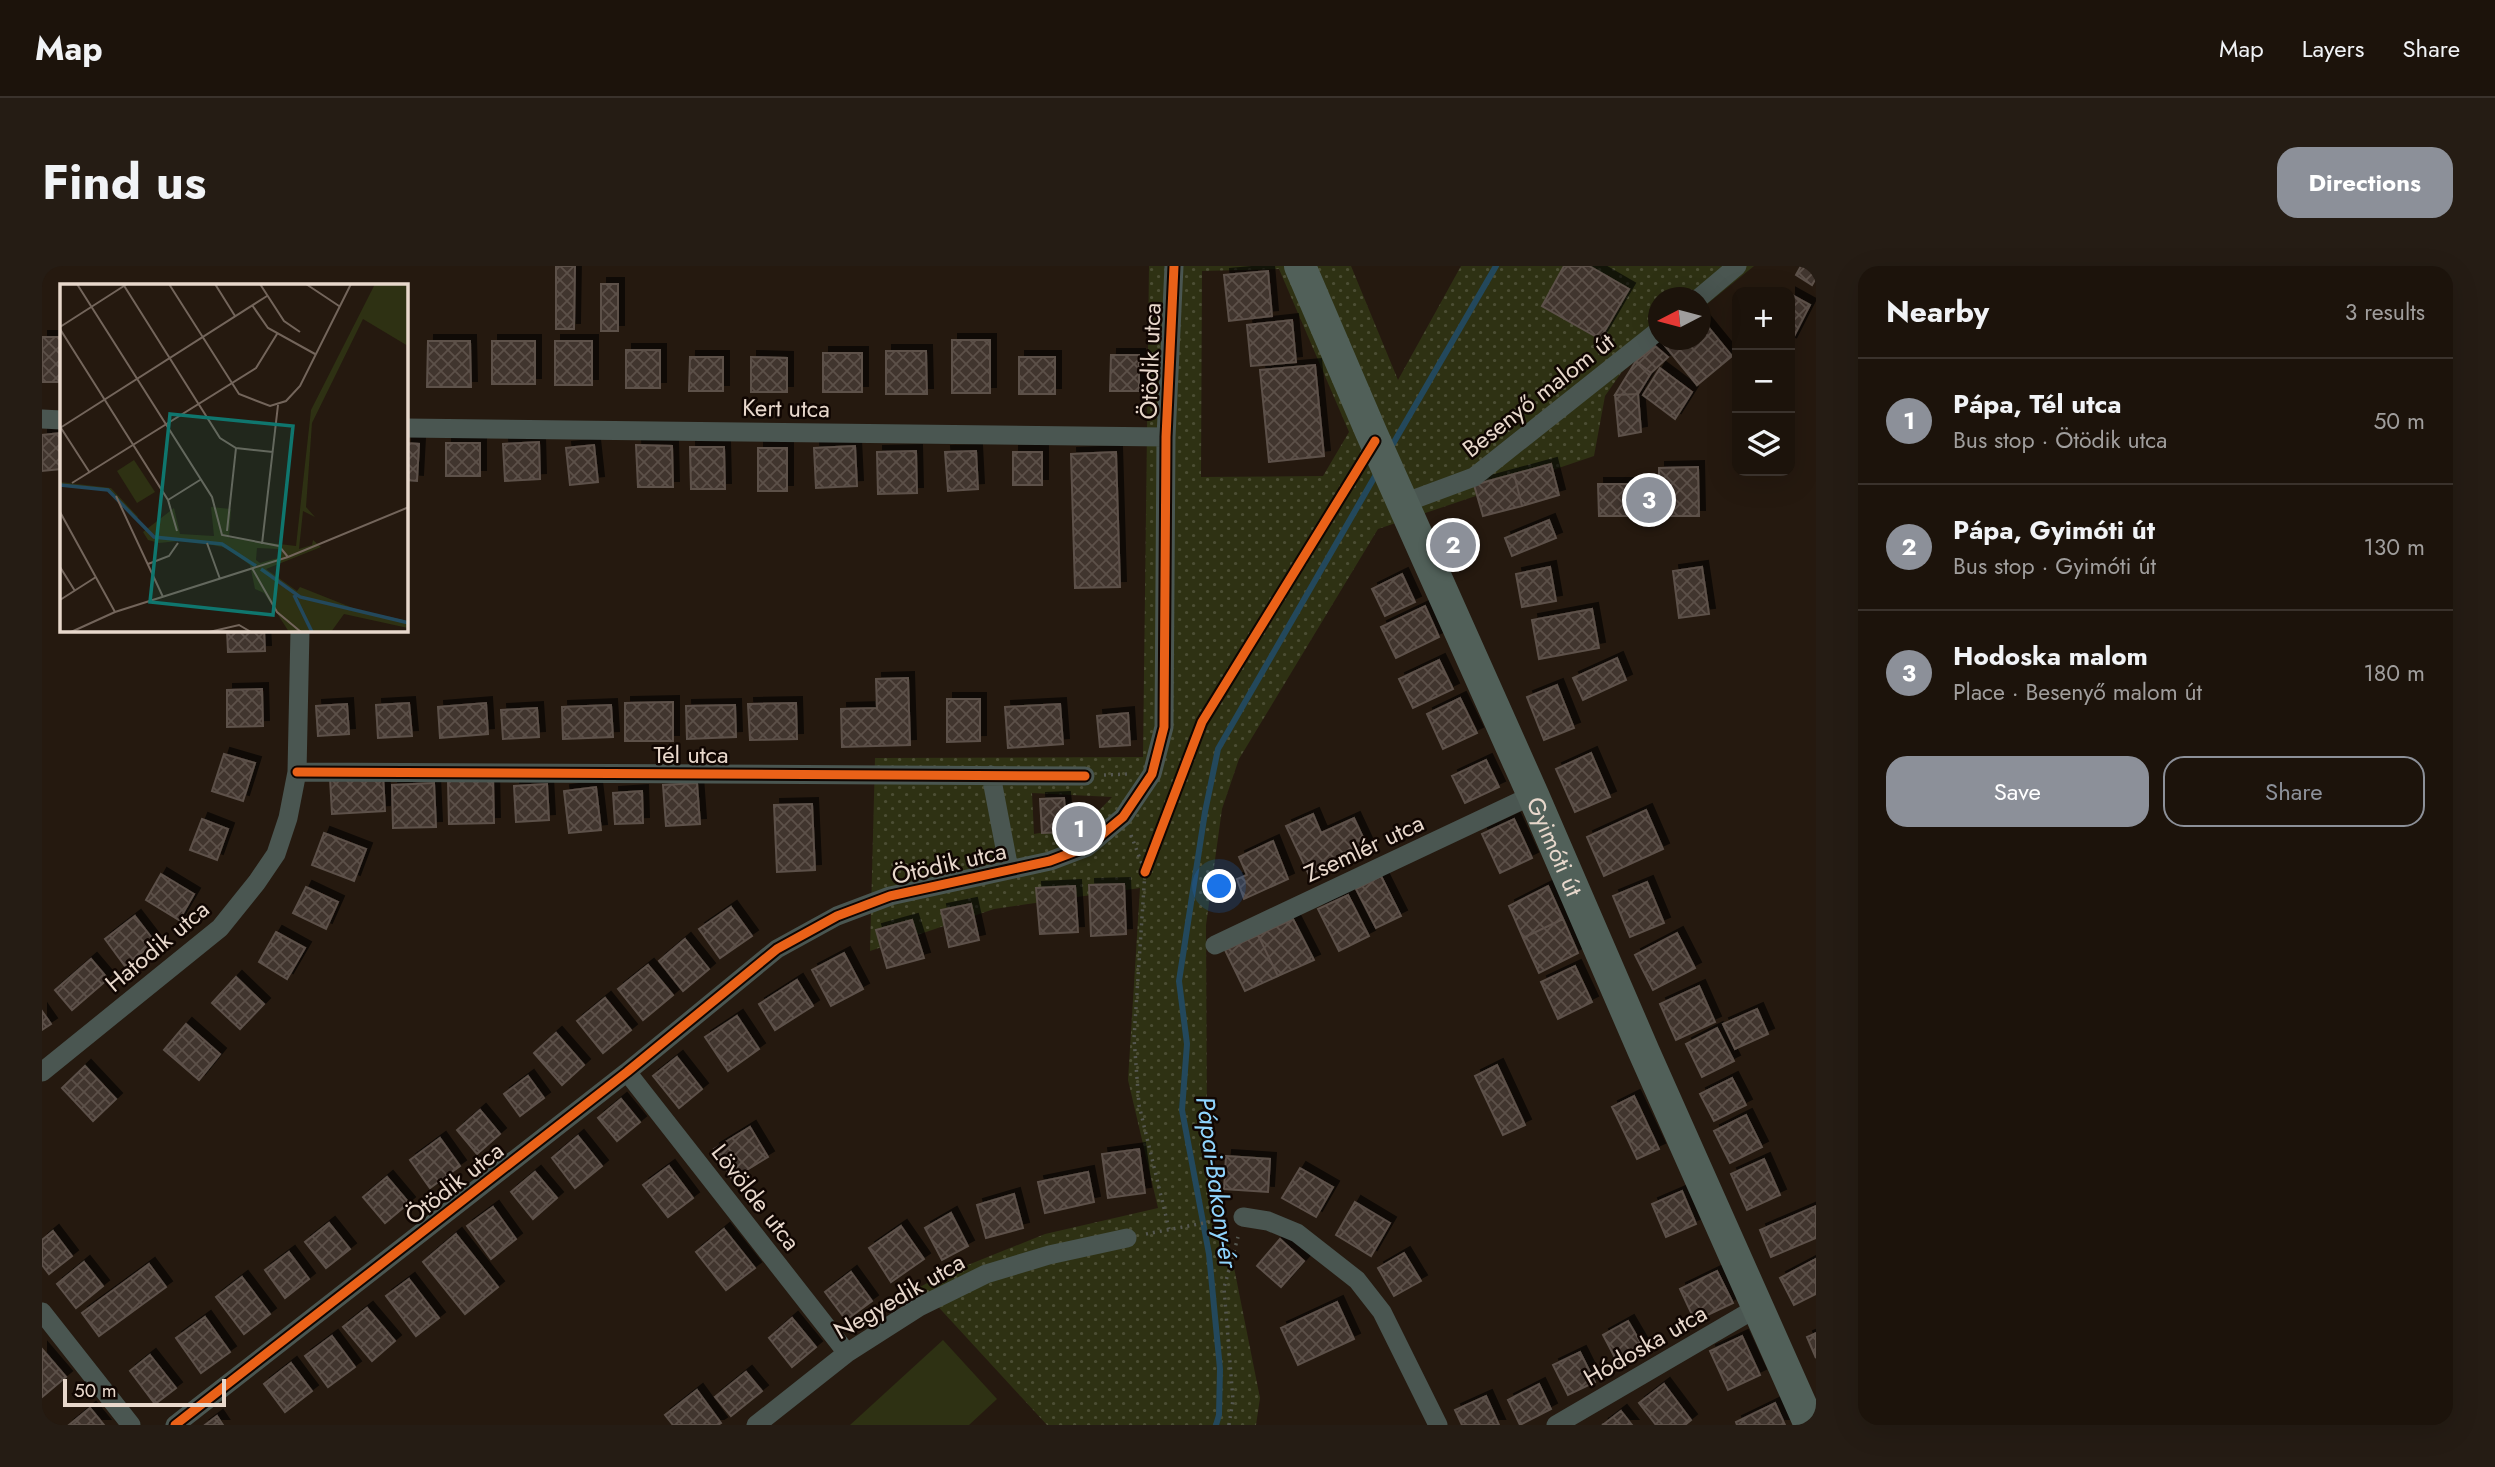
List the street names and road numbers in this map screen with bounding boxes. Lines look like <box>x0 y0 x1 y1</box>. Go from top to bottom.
street label: Ötödik utca <box>1130 302 1170 420</box>
street label: Besenyő malom út <box>1455 324 1622 466</box>
street label: Kert utca <box>742 390 830 426</box>
street label: Tél utca <box>653 737 729 772</box>
street label: Gyimóti út <box>1518 791 1592 902</box>
street label: Zsemlér utca <box>1298 805 1430 891</box>
street label: Ötödik utca <box>888 833 1010 893</box>
street label: Hatodik utca <box>97 892 217 1000</box>
street label: Ötödik utca <box>397 1133 511 1233</box>
street label: Lövölde utca <box>703 1136 809 1258</box>
street label: Negyedik utca <box>827 1244 971 1348</box>
street label: Hódoska utca <box>1577 1295 1713 1395</box>

